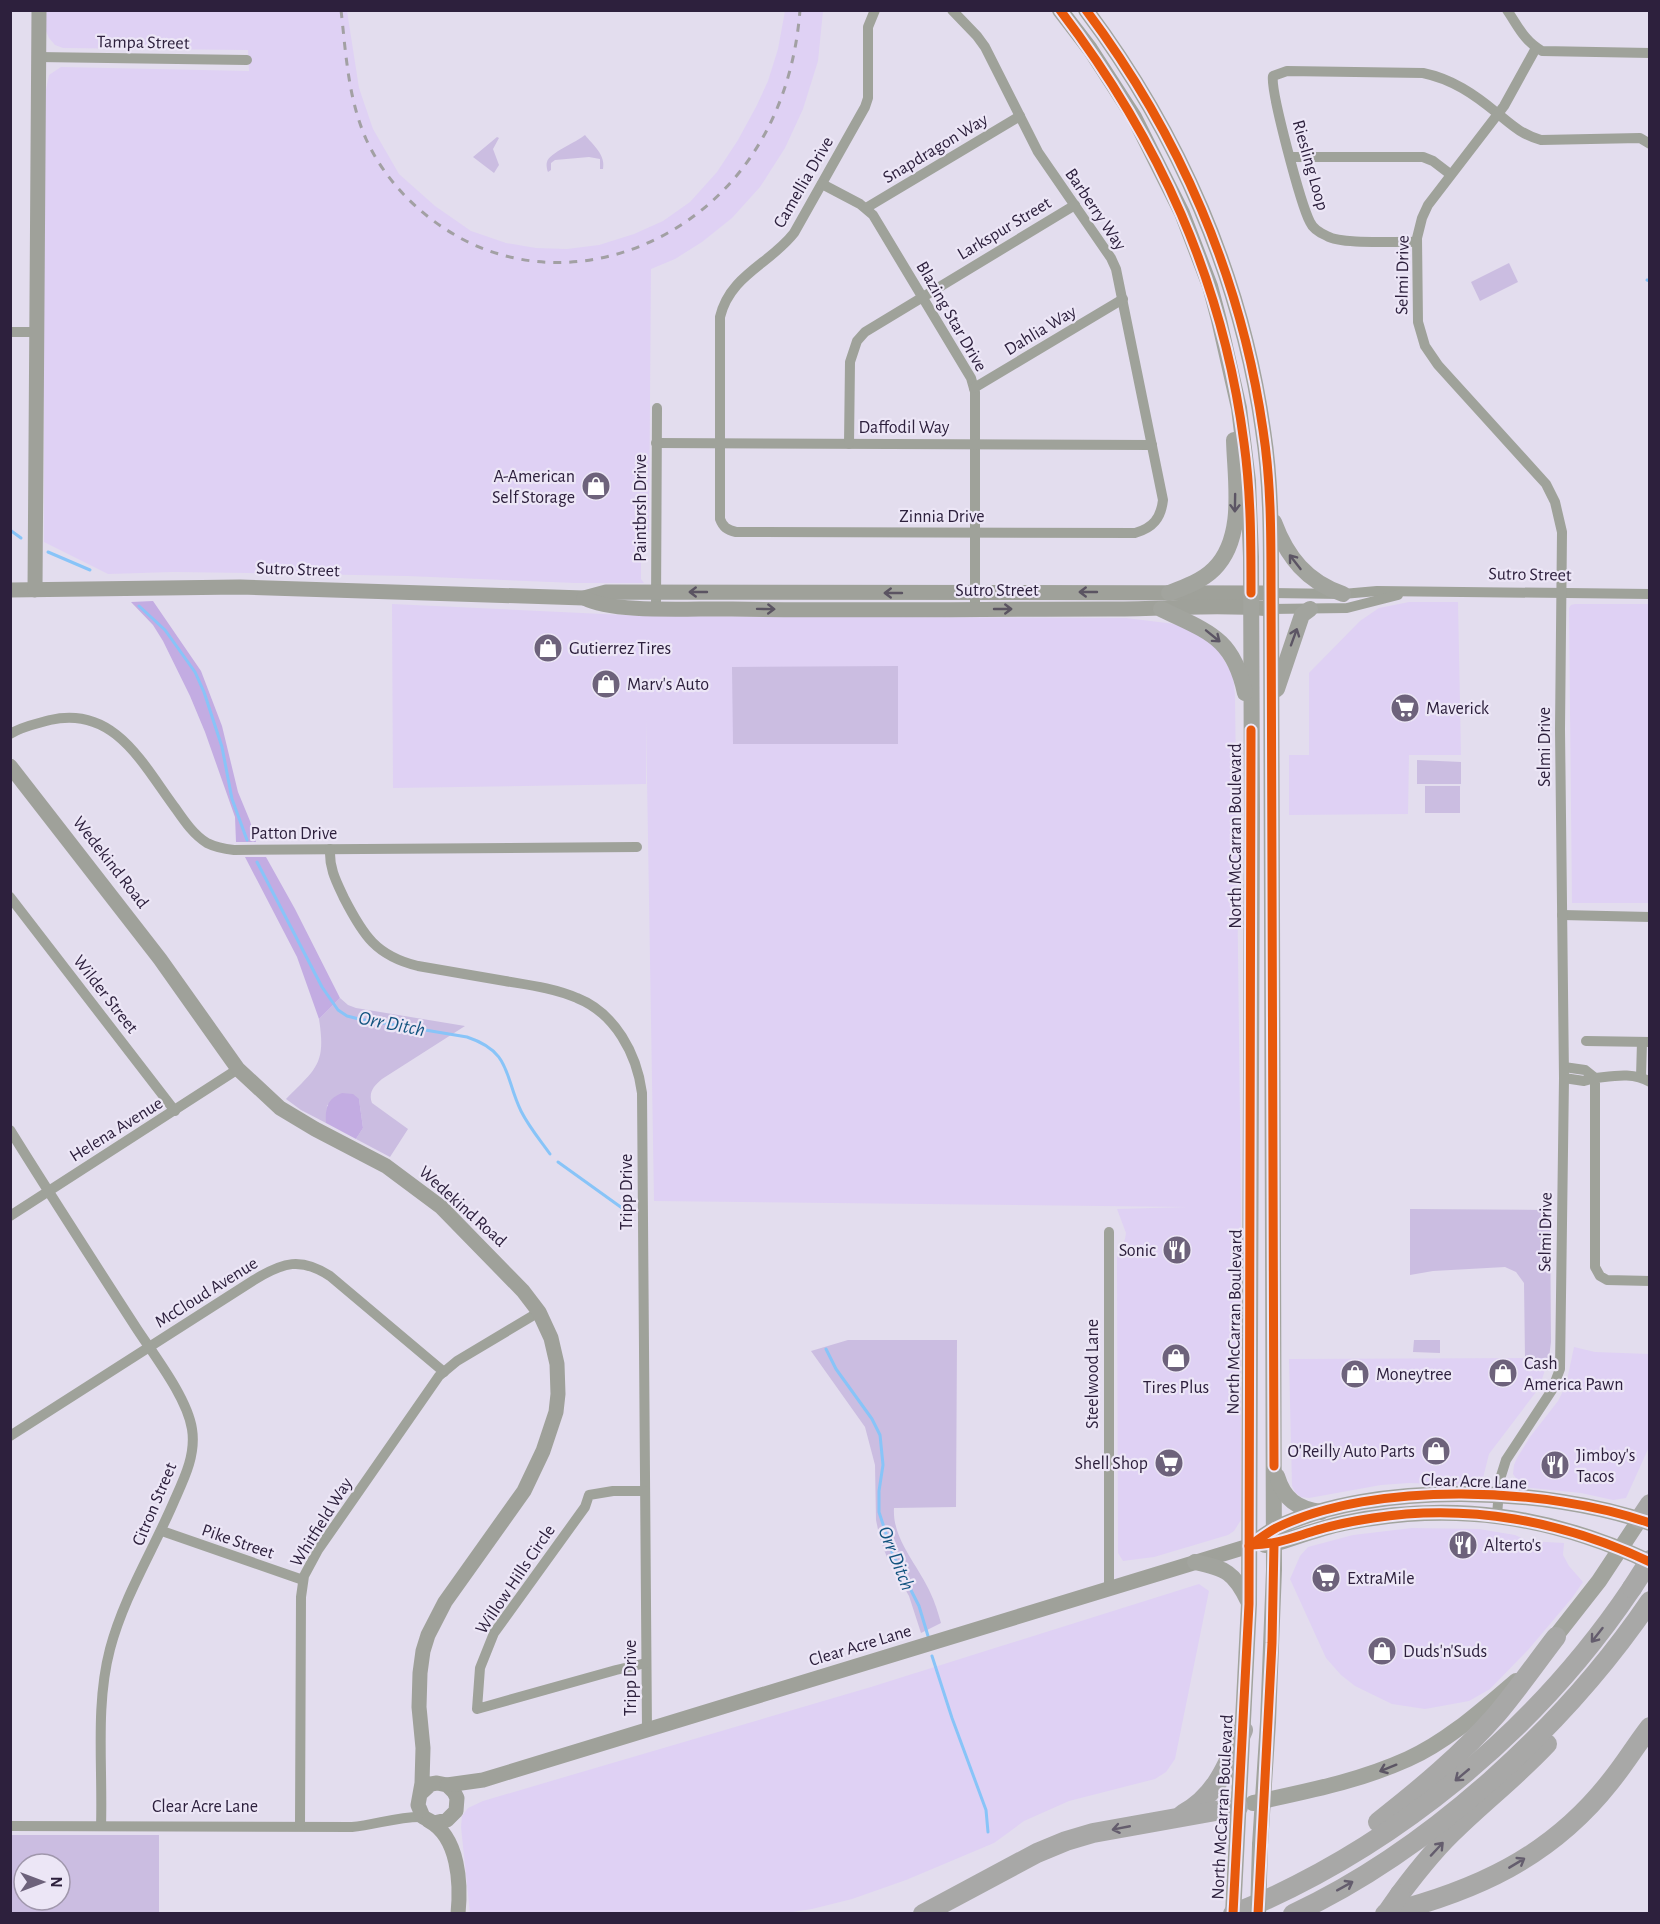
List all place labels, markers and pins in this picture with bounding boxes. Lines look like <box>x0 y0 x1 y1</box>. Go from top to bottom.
place label: A-American Self Storage <box>492 468 575 507</box>
shop icon: A-American Self Storage <box>580 470 612 502</box>
shop icon: Gutierrez Tires <box>532 632 564 664</box>
place label: Gutierrez Tires <box>569 640 671 658</box>
shop icon: Marv's Auto <box>590 668 622 700</box>
place label: Marv's Auto <box>627 676 709 694</box>
supermarket icon: Maverick <box>1389 692 1421 724</box>
place label: Maverick <box>1426 700 1490 718</box>
restaurant icon: Sonic <box>1161 1234 1193 1266</box>
place label: Sonic <box>1119 1242 1156 1260</box>
shop icon: Tires Plus <box>1160 1342 1192 1374</box>
place label: Cash America Pawn <box>1524 1355 1624 1394</box>
shop icon: Cash America Pawn <box>1487 1357 1519 1389</box>
shop icon: Moneytree <box>1339 1358 1371 1390</box>
place label: Moneytree <box>1376 1366 1452 1384</box>
place label: Tires Plus <box>1143 1379 1209 1397</box>
shop icon: O'Reilly Auto Parts <box>1420 1435 1452 1467</box>
place label: O'Reilly Auto Parts <box>1288 1443 1415 1461</box>
supermarket icon: Shell Shop <box>1153 1447 1185 1479</box>
place label: Jimboy's Tacos <box>1576 1447 1636 1486</box>
restaurant icon: Jimboy's Tacos <box>1539 1449 1571 1481</box>
place label: Shell Shop <box>1074 1455 1148 1473</box>
restaurant icon: Alterto's <box>1447 1529 1479 1561</box>
place label: Alterto's <box>1484 1537 1541 1555</box>
supermarket icon: ExtraMile <box>1310 1562 1342 1594</box>
place label: ExtraMile <box>1347 1570 1415 1588</box>
shop icon: Duds'n'Suds <box>1366 1635 1398 1667</box>
place label: Duds'n'Suds <box>1403 1643 1487 1661</box>

